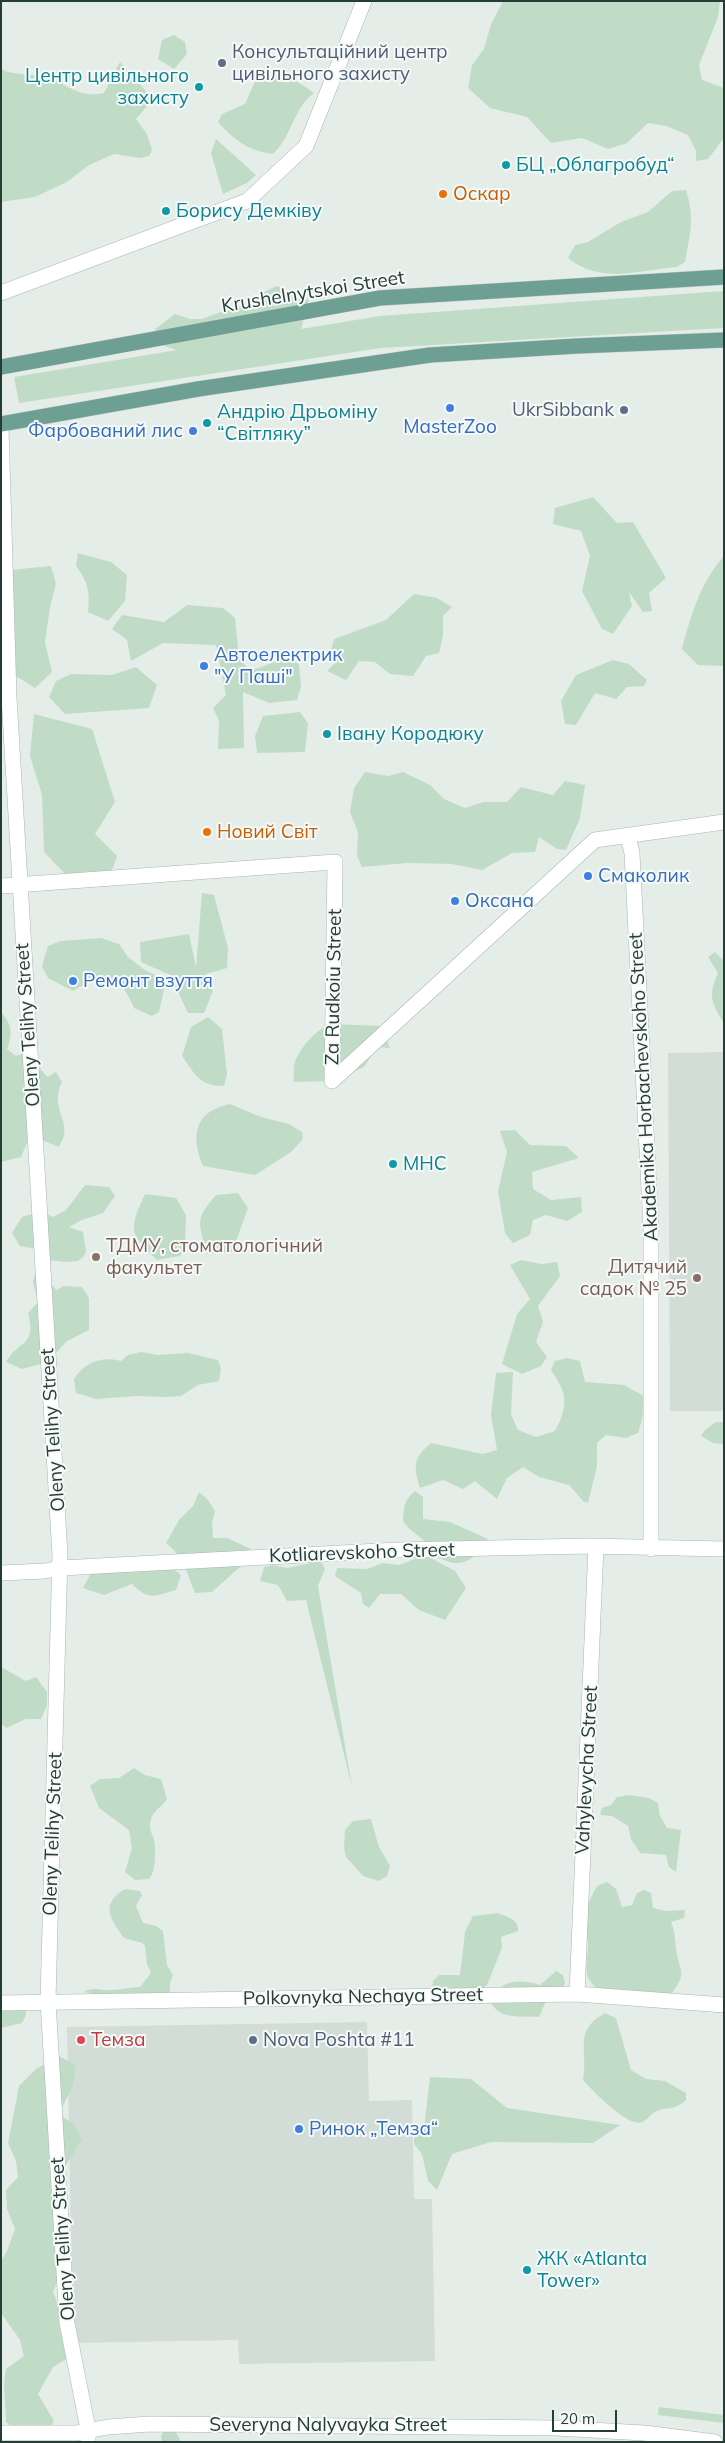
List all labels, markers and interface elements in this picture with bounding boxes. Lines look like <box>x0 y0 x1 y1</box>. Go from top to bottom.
place label: Консультаційний центр цивільного захисту <box>232 41 448 85</box>
marker: Консультаційний центр цивільного захисту <box>216 57 228 69</box>
place label: Центр цивільного захисту <box>25 65 189 109</box>
marker: Центр цивільного захисту <box>193 81 205 93</box>
place label: БЦ „Облагробуд“ <box>516 154 674 176</box>
marker: БЦ „Облагробуд“ <box>500 159 512 171</box>
place label: Оскар <box>453 183 511 205</box>
marker: Оскар <box>437 188 449 200</box>
place label: Борису Демківу <box>176 200 322 222</box>
marker: Борису Демківу <box>160 205 172 217</box>
street label: Krushelnytskoi Street <box>220 266 406 318</box>
place label: UkrSibbank <box>512 399 614 421</box>
place label: Андрію Дрьоміну “Світляку” <box>217 401 378 445</box>
marker: MasterZoo <box>444 402 456 414</box>
marker: UkrSibbank <box>618 404 630 416</box>
place label: MasterZoo <box>403 416 497 438</box>
marker: Андрію Дрьоміну “Світляку” <box>201 417 213 429</box>
place label: Фарбований лис <box>28 420 183 442</box>
marker: Фарбований лис <box>187 425 199 437</box>
place label: Автоелектрик "У Паші" <box>214 644 343 688</box>
marker: Автоелектрик "У Паші" <box>198 660 210 672</box>
place label: Івану Кородюку <box>337 723 484 745</box>
marker: Івану Кородюку <box>321 728 333 740</box>
place label: Новий Світ <box>217 821 318 843</box>
marker: Новий Світ <box>201 826 213 838</box>
place label: Смаколик <box>598 865 689 887</box>
marker: Смаколик <box>582 870 594 882</box>
place label: Оксана <box>465 890 534 912</box>
marker: Оксана <box>449 895 461 907</box>
street label: Za Rudkoiu Street <box>321 909 347 1065</box>
street label: Akademika Horbachevskoho Street <box>625 932 663 1242</box>
street label: Oleny Telihy Street <box>11 943 45 1107</box>
place label: Ремонт взуття <box>83 970 213 992</box>
marker: Ремонт взуття <box>67 975 79 987</box>
place label: МНС <box>403 1153 447 1175</box>
marker: МНС <box>387 1158 399 1170</box>
place label: ТДМУ, стоматологічний факультет <box>106 1235 323 1279</box>
marker: ТДМУ, стоматологічний факультет <box>90 1251 102 1263</box>
place label: Дитячий садок № 25 <box>580 1256 687 1300</box>
marker: Дитячий садок № 25 <box>691 1272 703 1284</box>
street label: Oleny Telihy Street <box>36 1348 70 1512</box>
street label: Kotliarevskoho Street <box>269 1538 455 1568</box>
street label: Vahylevycha Street <box>571 1685 603 1855</box>
street label: Oleny Telihy Street <box>39 1752 67 1916</box>
street label: Polkovnyka Nechaya Street <box>243 1984 483 2010</box>
place label: Темза <box>91 2029 146 2051</box>
place label: Nova Poshta #11 <box>263 2029 415 2051</box>
marker: Темза <box>75 2034 87 2046</box>
marker: Nova Poshta #11 <box>247 2034 259 2046</box>
place label: Ринок „Темза“ <box>309 2118 438 2140</box>
marker: Ринок „Темза“ <box>293 2123 305 2135</box>
street label: Oleny Telihy Street <box>46 2157 80 2321</box>
place label: ЖК «Atlanta Tower» <box>537 2248 647 2292</box>
marker: ЖК «Atlanta Tower» <box>521 2264 533 2276</box>
scale bar <box>555 2400 620 2432</box>
text: 20 m <box>560 2409 595 2428</box>
street label: Severyna Nalyvayka Street <box>209 2414 447 2436</box>

